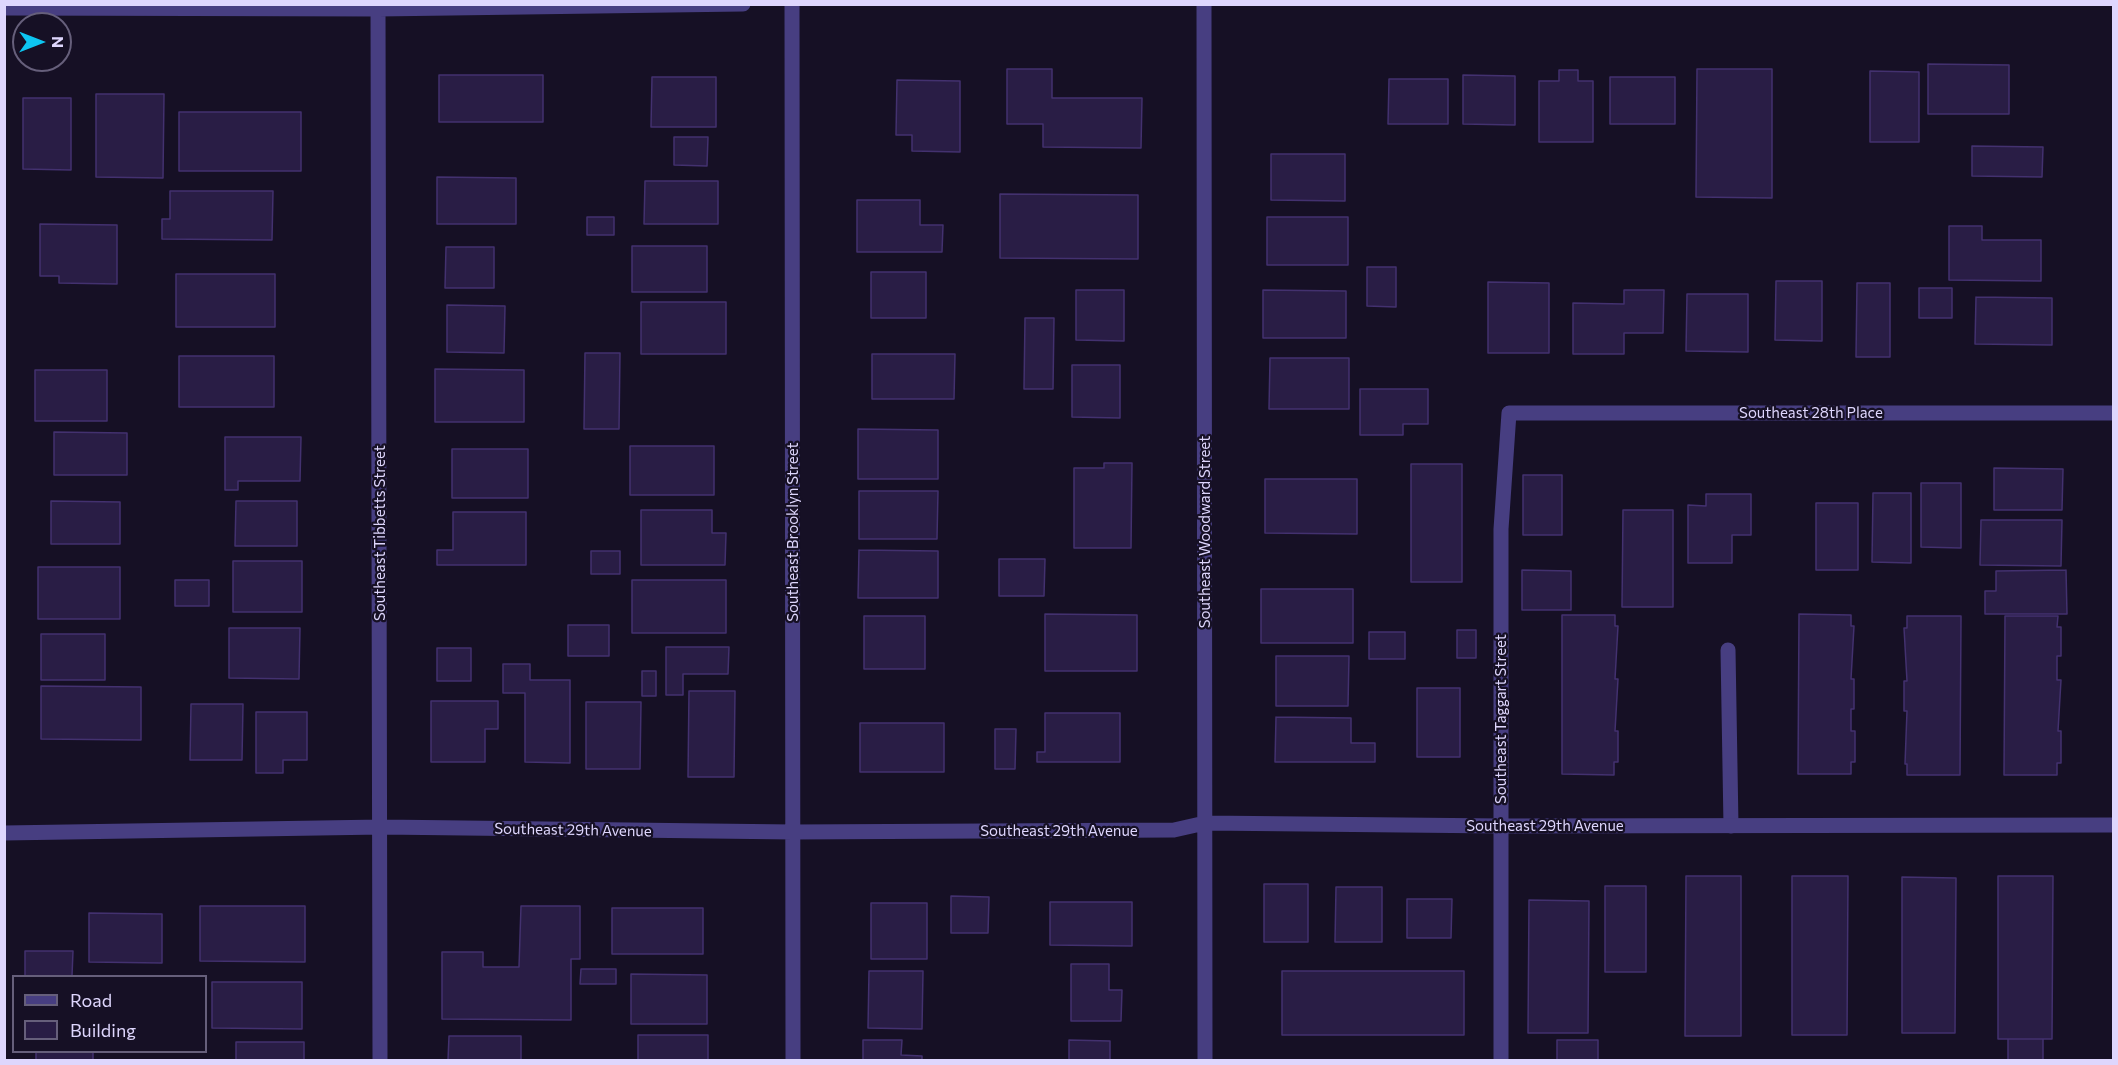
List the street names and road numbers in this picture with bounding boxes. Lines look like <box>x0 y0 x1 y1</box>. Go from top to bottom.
street label: Southeast 28th Place <box>1739 404 1883 422</box>
street label: Southeast Woodward Street <box>1196 436 1214 628</box>
street label: Southeast Brooklyn Street <box>784 442 802 622</box>
street label: Southeast Tibbetts Street <box>371 445 389 621</box>
street label: Southeast Taggart Street <box>1492 634 1510 804</box>
street label: Southeast 29th Avenue <box>1466 817 1624 835</box>
street label: Southeast 29th Avenue <box>494 820 652 840</box>
street label: Southeast 29th Avenue <box>980 822 1138 840</box>

